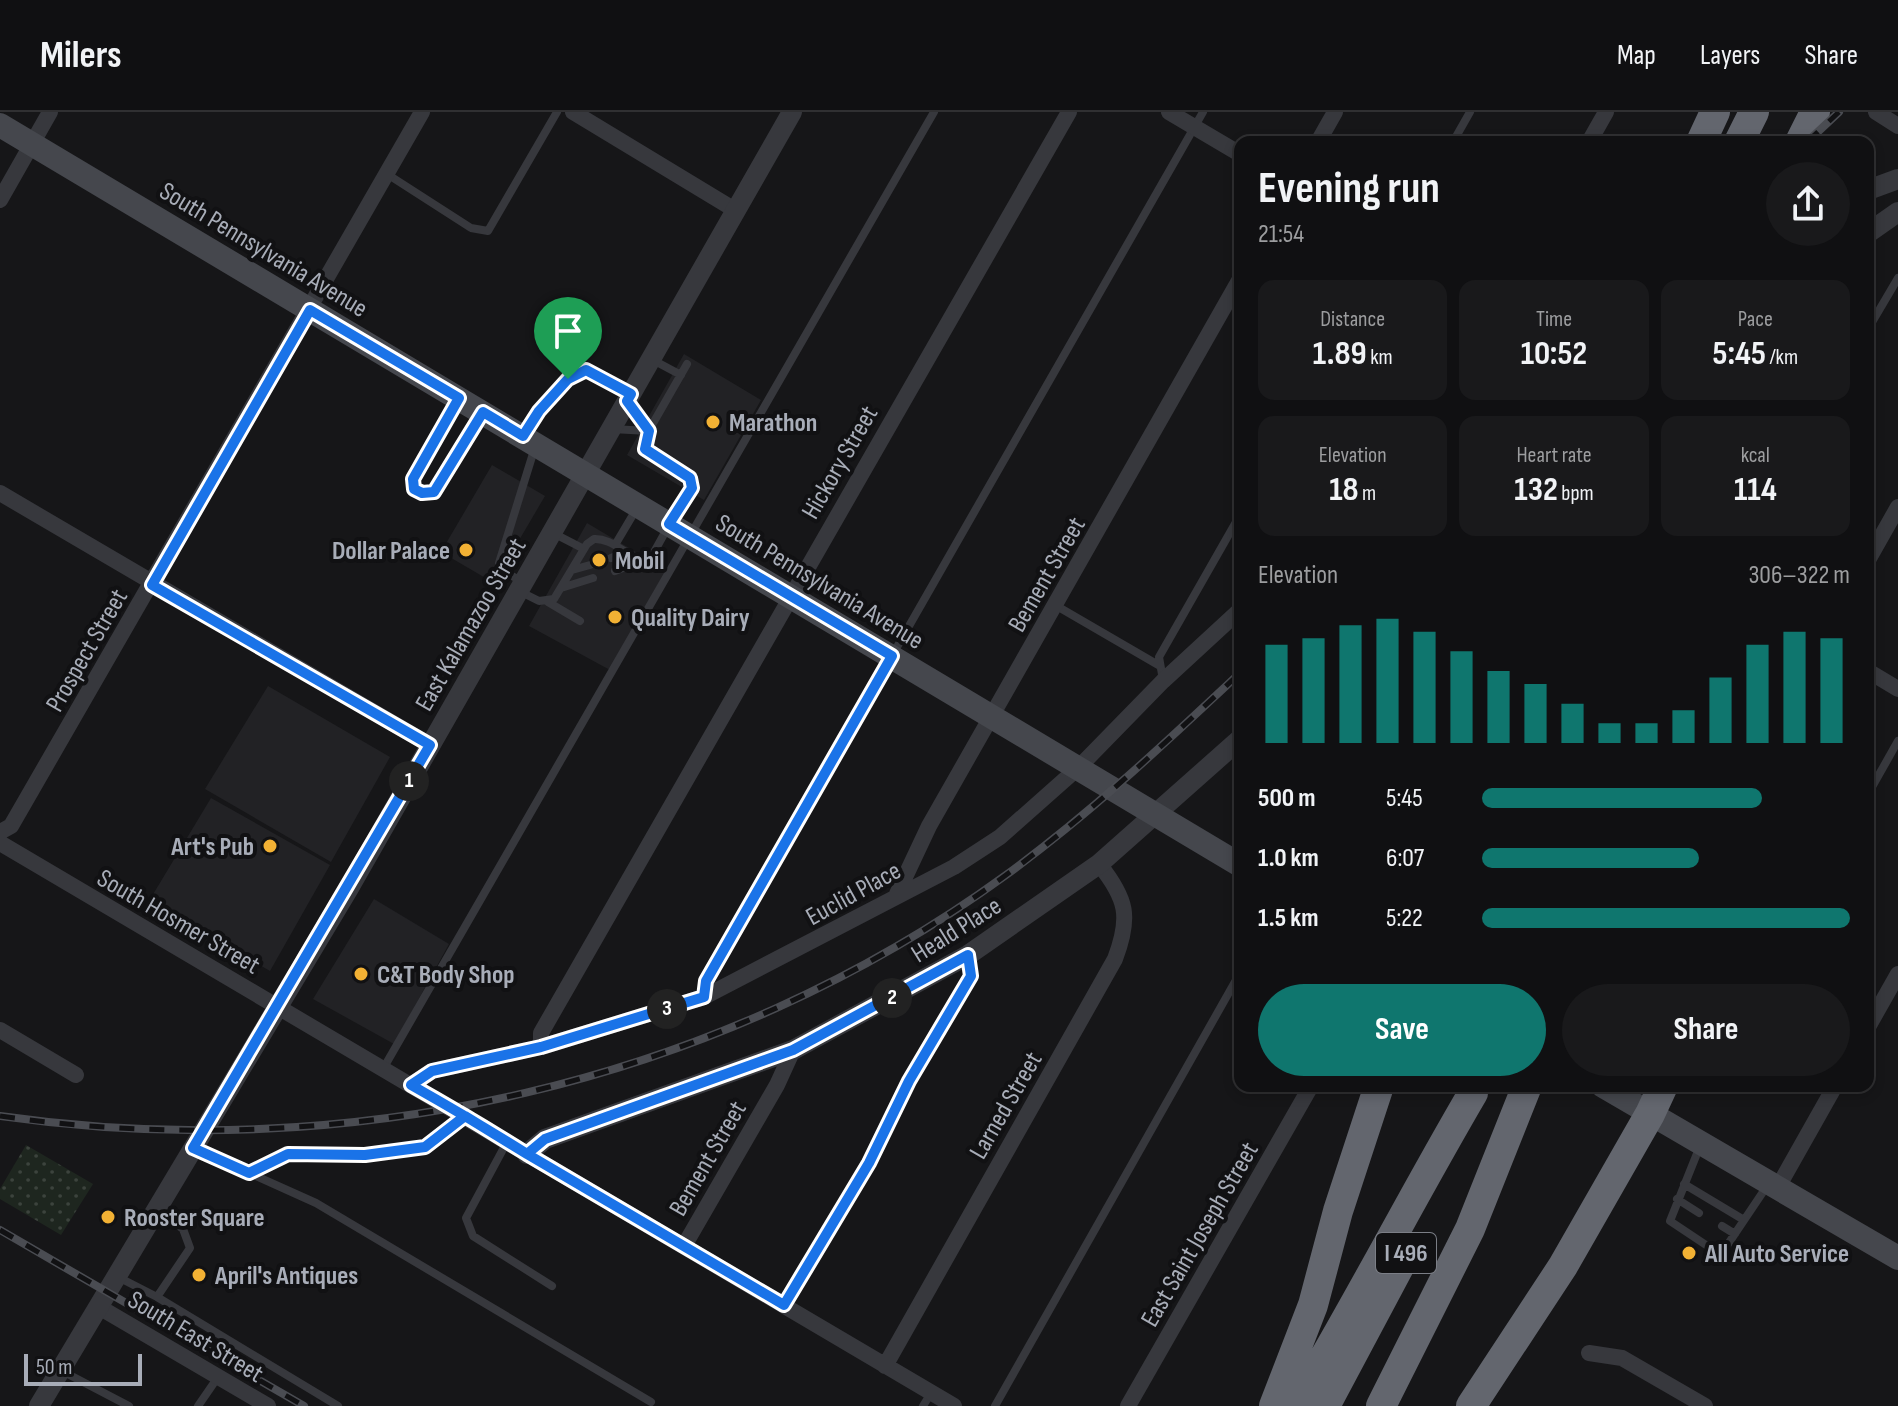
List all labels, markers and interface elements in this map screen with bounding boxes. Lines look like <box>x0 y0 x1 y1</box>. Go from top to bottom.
text: Milers <box>40 33 122 78</box>
text: Map <box>1617 39 1656 72</box>
text: Layers <box>1700 39 1760 72</box>
text: Share <box>1804 39 1858 72</box>
text: Evening run <box>1258 162 1440 215</box>
button: share <box>1766 162 1850 246</box>
street label: South Pennsylvania Avenue <box>154 176 373 325</box>
text: 21:54 <box>1258 219 1304 250</box>
pin <box>534 297 602 379</box>
text: Distance <box>1320 306 1385 333</box>
text: Time <box>1536 306 1572 333</box>
text: Pace <box>1738 306 1773 333</box>
icon: arrive <box>546 309 590 353</box>
text: 1.89 <box>1313 333 1367 374</box>
text: 10:52 <box>1521 333 1587 374</box>
text: 5:45 <box>1713 333 1766 374</box>
text: km <box>1367 344 1393 371</box>
text: /km <box>1766 344 1798 371</box>
street label: Hickory Street <box>796 401 885 525</box>
place label: Marathon <box>729 408 817 439</box>
marker: Marathon <box>704 413 722 431</box>
text: Elevation <box>1319 442 1387 469</box>
text: Heart rate <box>1516 442 1592 469</box>
text: kcal <box>1741 442 1770 469</box>
text: 18 <box>1329 469 1359 510</box>
text: 132 <box>1514 469 1558 510</box>
text: 114 <box>1734 469 1777 510</box>
text: m <box>1359 480 1376 507</box>
text: bpm <box>1558 480 1594 507</box>
street label: South Pennsylvania Avenue <box>710 508 929 657</box>
street label: Bement Street <box>1002 512 1093 638</box>
street label: East Kalamazoo Street <box>409 533 533 717</box>
place label: Dollar Palace <box>332 536 450 567</box>
marker: Dollar Palace <box>457 541 475 559</box>
place label: Mobil <box>615 546 665 577</box>
marker: Mobil <box>590 551 608 569</box>
text: Elevation <box>1258 560 1338 591</box>
text: 306–322 m <box>1748 560 1850 591</box>
street label: Prospect Street <box>40 584 135 718</box>
place label: Quality Dairy <box>631 603 750 634</box>
marker: Quality Dairy <box>606 608 624 626</box>
pin: 1 <box>389 761 429 801</box>
text: 1 <box>405 767 413 794</box>
text: 500 m <box>1258 783 1315 814</box>
text: 5:45 <box>1386 783 1423 814</box>
place label: Art's Pub <box>170 832 254 863</box>
marker: Art's Pub <box>261 837 279 855</box>
text: 1.0 km <box>1258 843 1319 874</box>
text: 6:07 <box>1386 843 1424 874</box>
street label: Euclid Place <box>801 856 907 933</box>
street label: South Hosmer Street <box>91 863 265 981</box>
street label: Heald Place <box>906 891 1007 970</box>
text: 1.5 km <box>1258 903 1318 934</box>
text: 5:22 <box>1386 903 1423 934</box>
place label: C&T Body Shop <box>377 960 515 991</box>
marker: C&T Body Shop <box>352 965 370 983</box>
pin: 2 <box>872 978 912 1018</box>
text: 2 <box>887 984 897 1011</box>
button: Save <box>1258 984 1546 1076</box>
button: Share <box>1562 984 1850 1076</box>
pin: 3 <box>647 989 687 1029</box>
text: 3 <box>662 995 672 1022</box>
street label: Larned Street <box>963 1047 1049 1165</box>
street label: Bement Street <box>663 1096 754 1222</box>
street label: East Saint Joseph Street <box>1135 1137 1266 1333</box>
place label: Rooster Square <box>124 1203 265 1234</box>
marker: Rooster Square <box>99 1208 117 1226</box>
road number: I 496 <box>1376 1233 1436 1273</box>
place label: All Auto Service <box>1704 1239 1849 1270</box>
marker: All Auto Service <box>1680 1244 1698 1262</box>
place label: April's Antiques <box>214 1261 358 1292</box>
marker: April's Antiques <box>190 1266 208 1284</box>
street label: South East Street <box>122 1285 269 1390</box>
scale bar <box>24 1350 142 1386</box>
text: 50 m <box>36 1354 72 1381</box>

